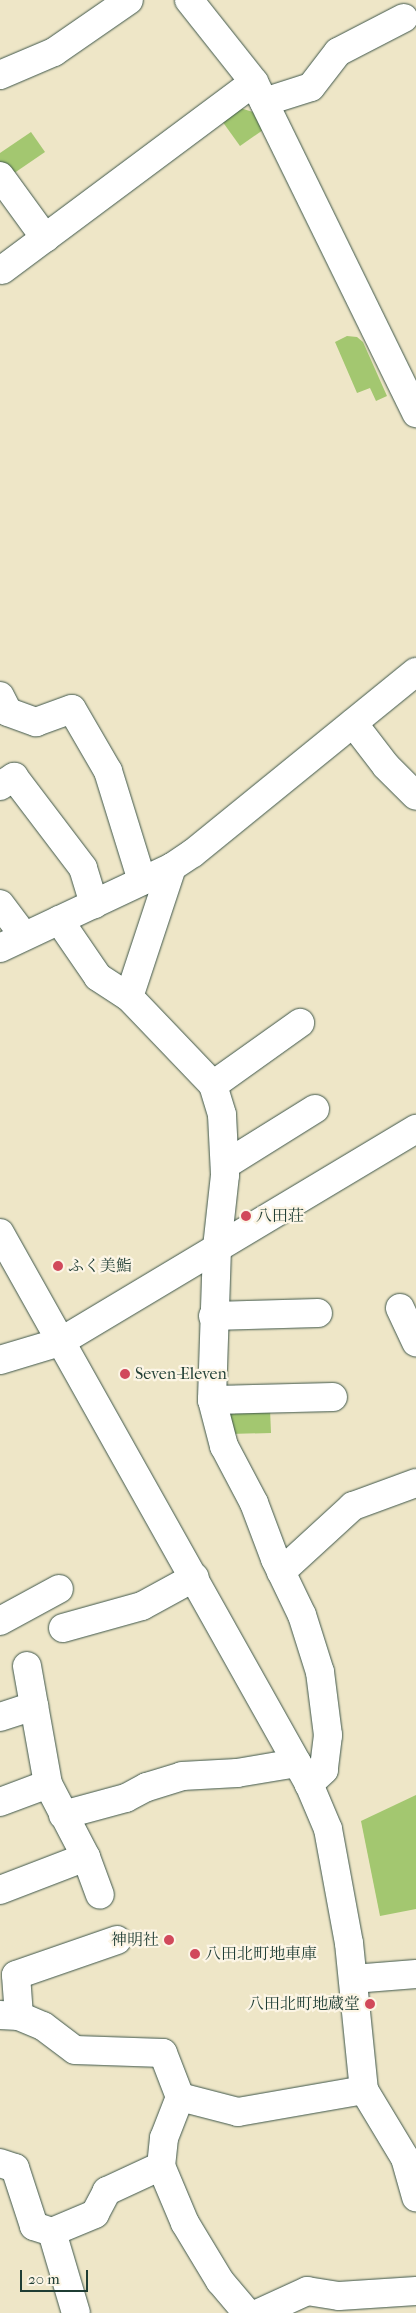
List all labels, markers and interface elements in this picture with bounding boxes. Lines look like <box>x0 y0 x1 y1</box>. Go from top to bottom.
place label: 八田荘 <box>256 1206 304 1226</box>
marker: 八田荘 <box>240 1210 252 1222</box>
place label: ふく美鮨 <box>68 1256 132 1276</box>
marker: ふく美鮨 <box>52 1260 64 1272</box>
place label: Seven-Eleven <box>135 1364 227 1384</box>
marker: Seven-Eleven <box>119 1368 131 1380</box>
place label: 神明社 <box>111 1930 159 1950</box>
marker: 神明社 <box>163 1934 175 1946</box>
place label: 八田北町地車庫 <box>205 1944 317 1964</box>
marker: 八田北町地車庫 <box>189 1948 201 1960</box>
place label: 八田北町地蔵堂 <box>248 1994 360 2014</box>
marker: 八田北町地蔵堂 <box>364 1998 376 2010</box>
scale bar <box>22 2260 90 2292</box>
text: 20 m <box>28 2270 60 2288</box>

